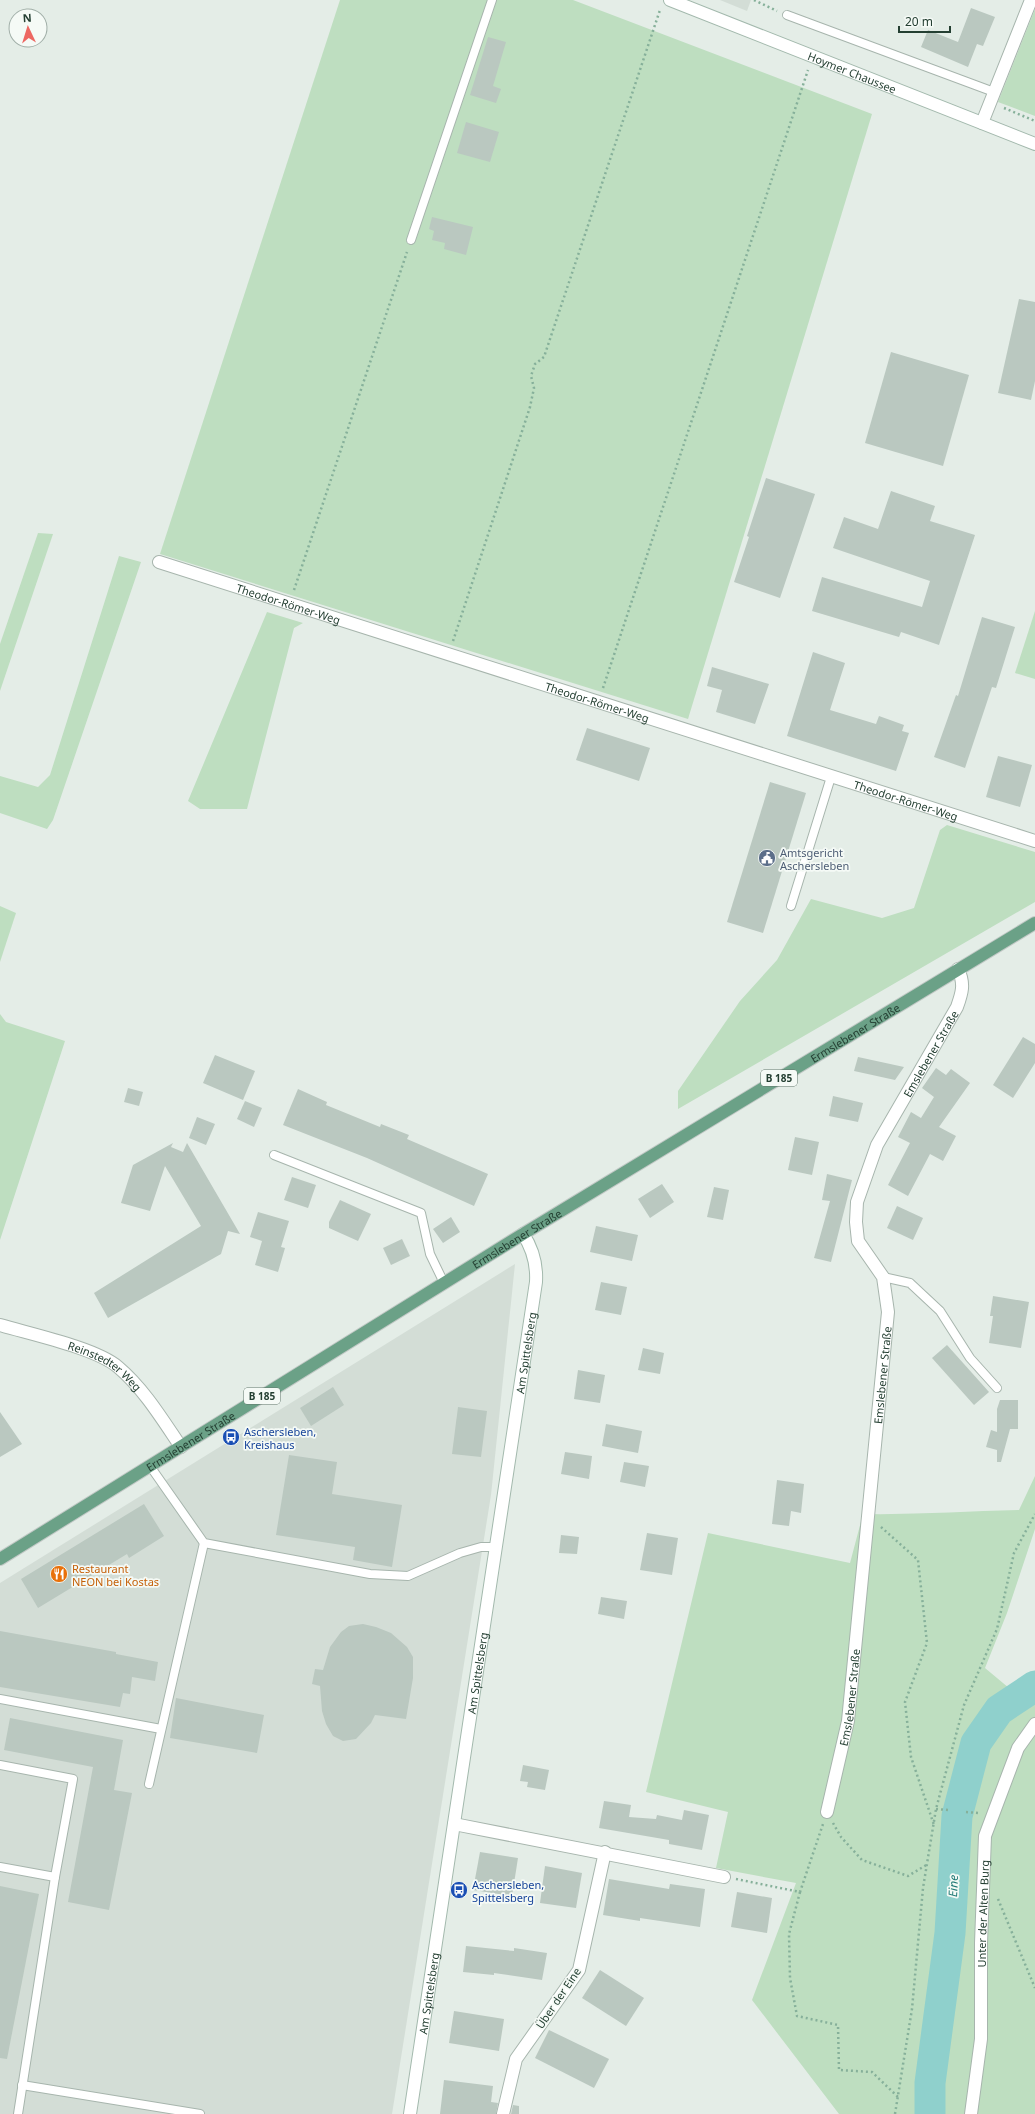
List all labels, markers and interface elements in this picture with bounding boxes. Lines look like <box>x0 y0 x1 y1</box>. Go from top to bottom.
north arrow <box>8 8 48 48</box>
scale bar <box>899 8 950 34</box>
text: N <box>22 10 32 25</box>
text: 20 m <box>905 13 933 30</box>
street label: Hoymer Chaussee <box>806 48 899 96</box>
street label: Theodor-Römer-Weg <box>235 580 343 627</box>
street label: Theodor-Römer-Weg <box>543 678 651 725</box>
street label: Theodor-Römer-Weg <box>852 776 960 824</box>
place label: Amtsgericht Aschersleben <box>780 845 849 873</box>
public building icon: Amtsgericht Aschersleben <box>757 848 777 868</box>
street label: Ermslebener Straße <box>807 999 903 1065</box>
street label: Emslebener Straße <box>899 1007 961 1099</box>
road number: B 185 <box>761 1070 797 1086</box>
street label: Ermslebener Straße <box>469 1205 564 1272</box>
street label: Am Spittelsberg <box>512 1311 539 1395</box>
street label: Emslebener Straße <box>870 1326 894 1424</box>
street label: Reinstedter Weg <box>66 1337 145 1394</box>
road number: B 185 <box>244 1388 280 1404</box>
street label: Ermslebener Straße <box>143 1407 238 1474</box>
place label: Aschersleben, Kreishaus <box>244 1424 316 1452</box>
bus stop icon: Aschersleben, Kreishaus <box>221 1427 241 1447</box>
place label: Restaurant NEON bei Kostas <box>72 1561 159 1589</box>
restaurant icon: Restaurant NEON bei Kostas <box>49 1564 69 1584</box>
street label: Am Spittelsberg <box>463 1631 490 1715</box>
street label: Emslebener Straße <box>835 1648 863 1747</box>
street label: Unter der Alten Burg <box>974 1860 992 1968</box>
water label: Eine <box>944 1874 962 1898</box>
place label: Aschersleben, Spittelsberg <box>472 1877 544 1905</box>
bus stop icon: Aschersleben, Spittelsberg <box>449 1880 469 1900</box>
street label: Am Spittelsberg <box>415 1952 442 2035</box>
street label: Über der Eine <box>532 1964 584 2032</box>

